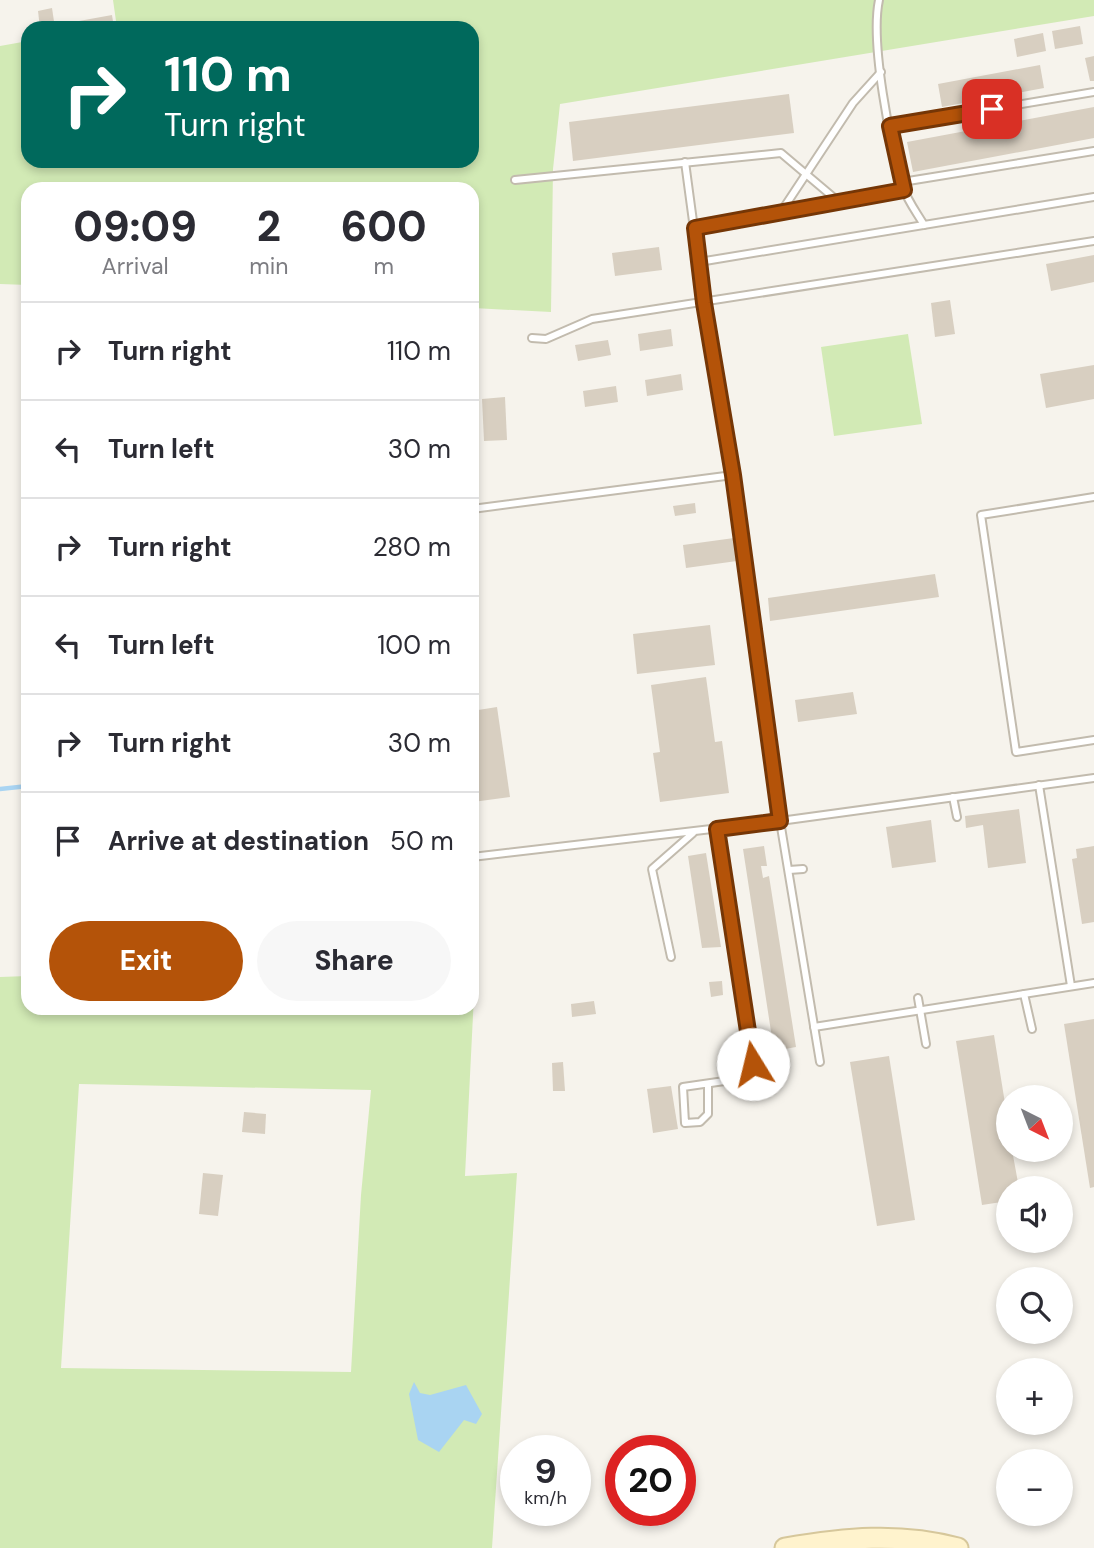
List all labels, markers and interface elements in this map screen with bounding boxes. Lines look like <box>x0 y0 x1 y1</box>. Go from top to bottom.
text: 110 m <box>164 42 292 106</box>
icon: right <box>49 49 140 140</box>
pin <box>962 79 1022 139</box>
icon: arrive <box>973 90 1011 128</box>
text: Turn right <box>164 104 306 146</box>
text: 09:09 <box>73 199 197 254</box>
text: 2 <box>257 199 281 254</box>
text: 600 <box>341 199 427 254</box>
text: Arrival <box>102 251 169 281</box>
text: min <box>249 251 288 281</box>
text: m <box>373 251 394 281</box>
icon: right <box>49 332 87 370</box>
text: Turn right <box>108 334 232 368</box>
text: 110 m <box>387 334 451 368</box>
icon: left <box>49 430 87 468</box>
text: Turn left <box>108 432 215 466</box>
text: 30 m <box>388 432 451 466</box>
icon: right <box>49 528 87 566</box>
text: Turn right <box>108 530 232 564</box>
text: 280 m <box>373 530 451 564</box>
icon: left <box>49 626 87 664</box>
text: Turn left <box>108 628 215 662</box>
text: 100 m <box>377 628 451 662</box>
icon: right <box>49 724 87 762</box>
text: Turn right <box>108 726 232 760</box>
text: 30 m <box>388 726 451 760</box>
icon: arrive <box>49 822 87 860</box>
text: Arrive at destination <box>108 824 369 858</box>
text: 50 m <box>390 824 454 858</box>
button: Exit <box>49 921 243 1001</box>
button: Share <box>257 921 451 1001</box>
position arrow <box>716 1027 790 1101</box>
north arrow <box>996 1085 1073 1162</box>
map controls <box>996 1085 1073 1526</box>
button: sound <box>996 1176 1073 1253</box>
button: search <box>996 1267 1073 1344</box>
button: + <box>996 1358 1073 1435</box>
speed limit sign: 20 <box>605 1435 696 1526</box>
text: 9 <box>534 1448 557 1494</box>
button: − <box>996 1449 1073 1526</box>
text: km/h <box>524 1486 567 1510</box>

